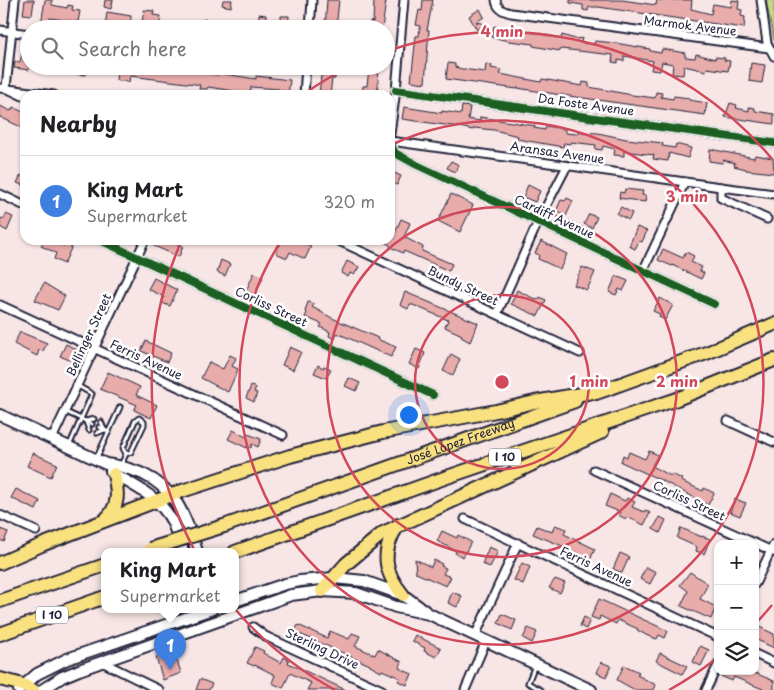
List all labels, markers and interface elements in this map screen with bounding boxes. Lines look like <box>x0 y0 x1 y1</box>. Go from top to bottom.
street label: Marmok Avenue <box>643 10 738 40</box>
text: 4 min <box>481 19 523 42</box>
search box <box>20 20 395 75</box>
icon: search <box>38 34 66 62</box>
text: Search here <box>78 34 187 62</box>
street label: Da Foste Avenue <box>537 88 635 120</box>
text: Nearby <box>40 107 117 139</box>
street label: Aransas Avenue <box>509 136 606 168</box>
text: King Mart <box>87 175 183 203</box>
text: 3 min <box>666 184 708 207</box>
text: 1 <box>52 189 60 213</box>
text: 320 m <box>324 189 375 213</box>
street label: Cardiff Avenue <box>511 190 597 243</box>
text: Supermarket <box>87 203 187 227</box>
street label: Bundy Street <box>425 261 502 309</box>
street label: Corliss Street <box>232 281 311 331</box>
street label: Bellinger Street <box>61 290 115 379</box>
street label: Ferris Avenue <box>107 334 186 384</box>
text: 1 min <box>570 369 608 392</box>
text: 2 min <box>656 369 698 392</box>
centre of rings <box>493 373 511 391</box>
your location <box>396 402 422 428</box>
street label: José López Freeway <box>404 413 517 468</box>
road number: I 10 <box>489 448 521 466</box>
street label: Corliss Street <box>650 475 729 525</box>
map controls <box>714 540 759 675</box>
button: + <box>714 540 759 585</box>
street label: Ferris Avenue <box>557 541 636 591</box>
popup <box>101 548 239 613</box>
text: King Mart <box>120 555 216 583</box>
text: Supermarket <box>120 583 220 607</box>
button: − <box>714 585 759 630</box>
road number: I 10 <box>36 606 68 624</box>
street label: Sterling Drive <box>283 623 362 673</box>
pin: 1 <box>154 629 186 670</box>
button: layers <box>714 630 759 675</box>

